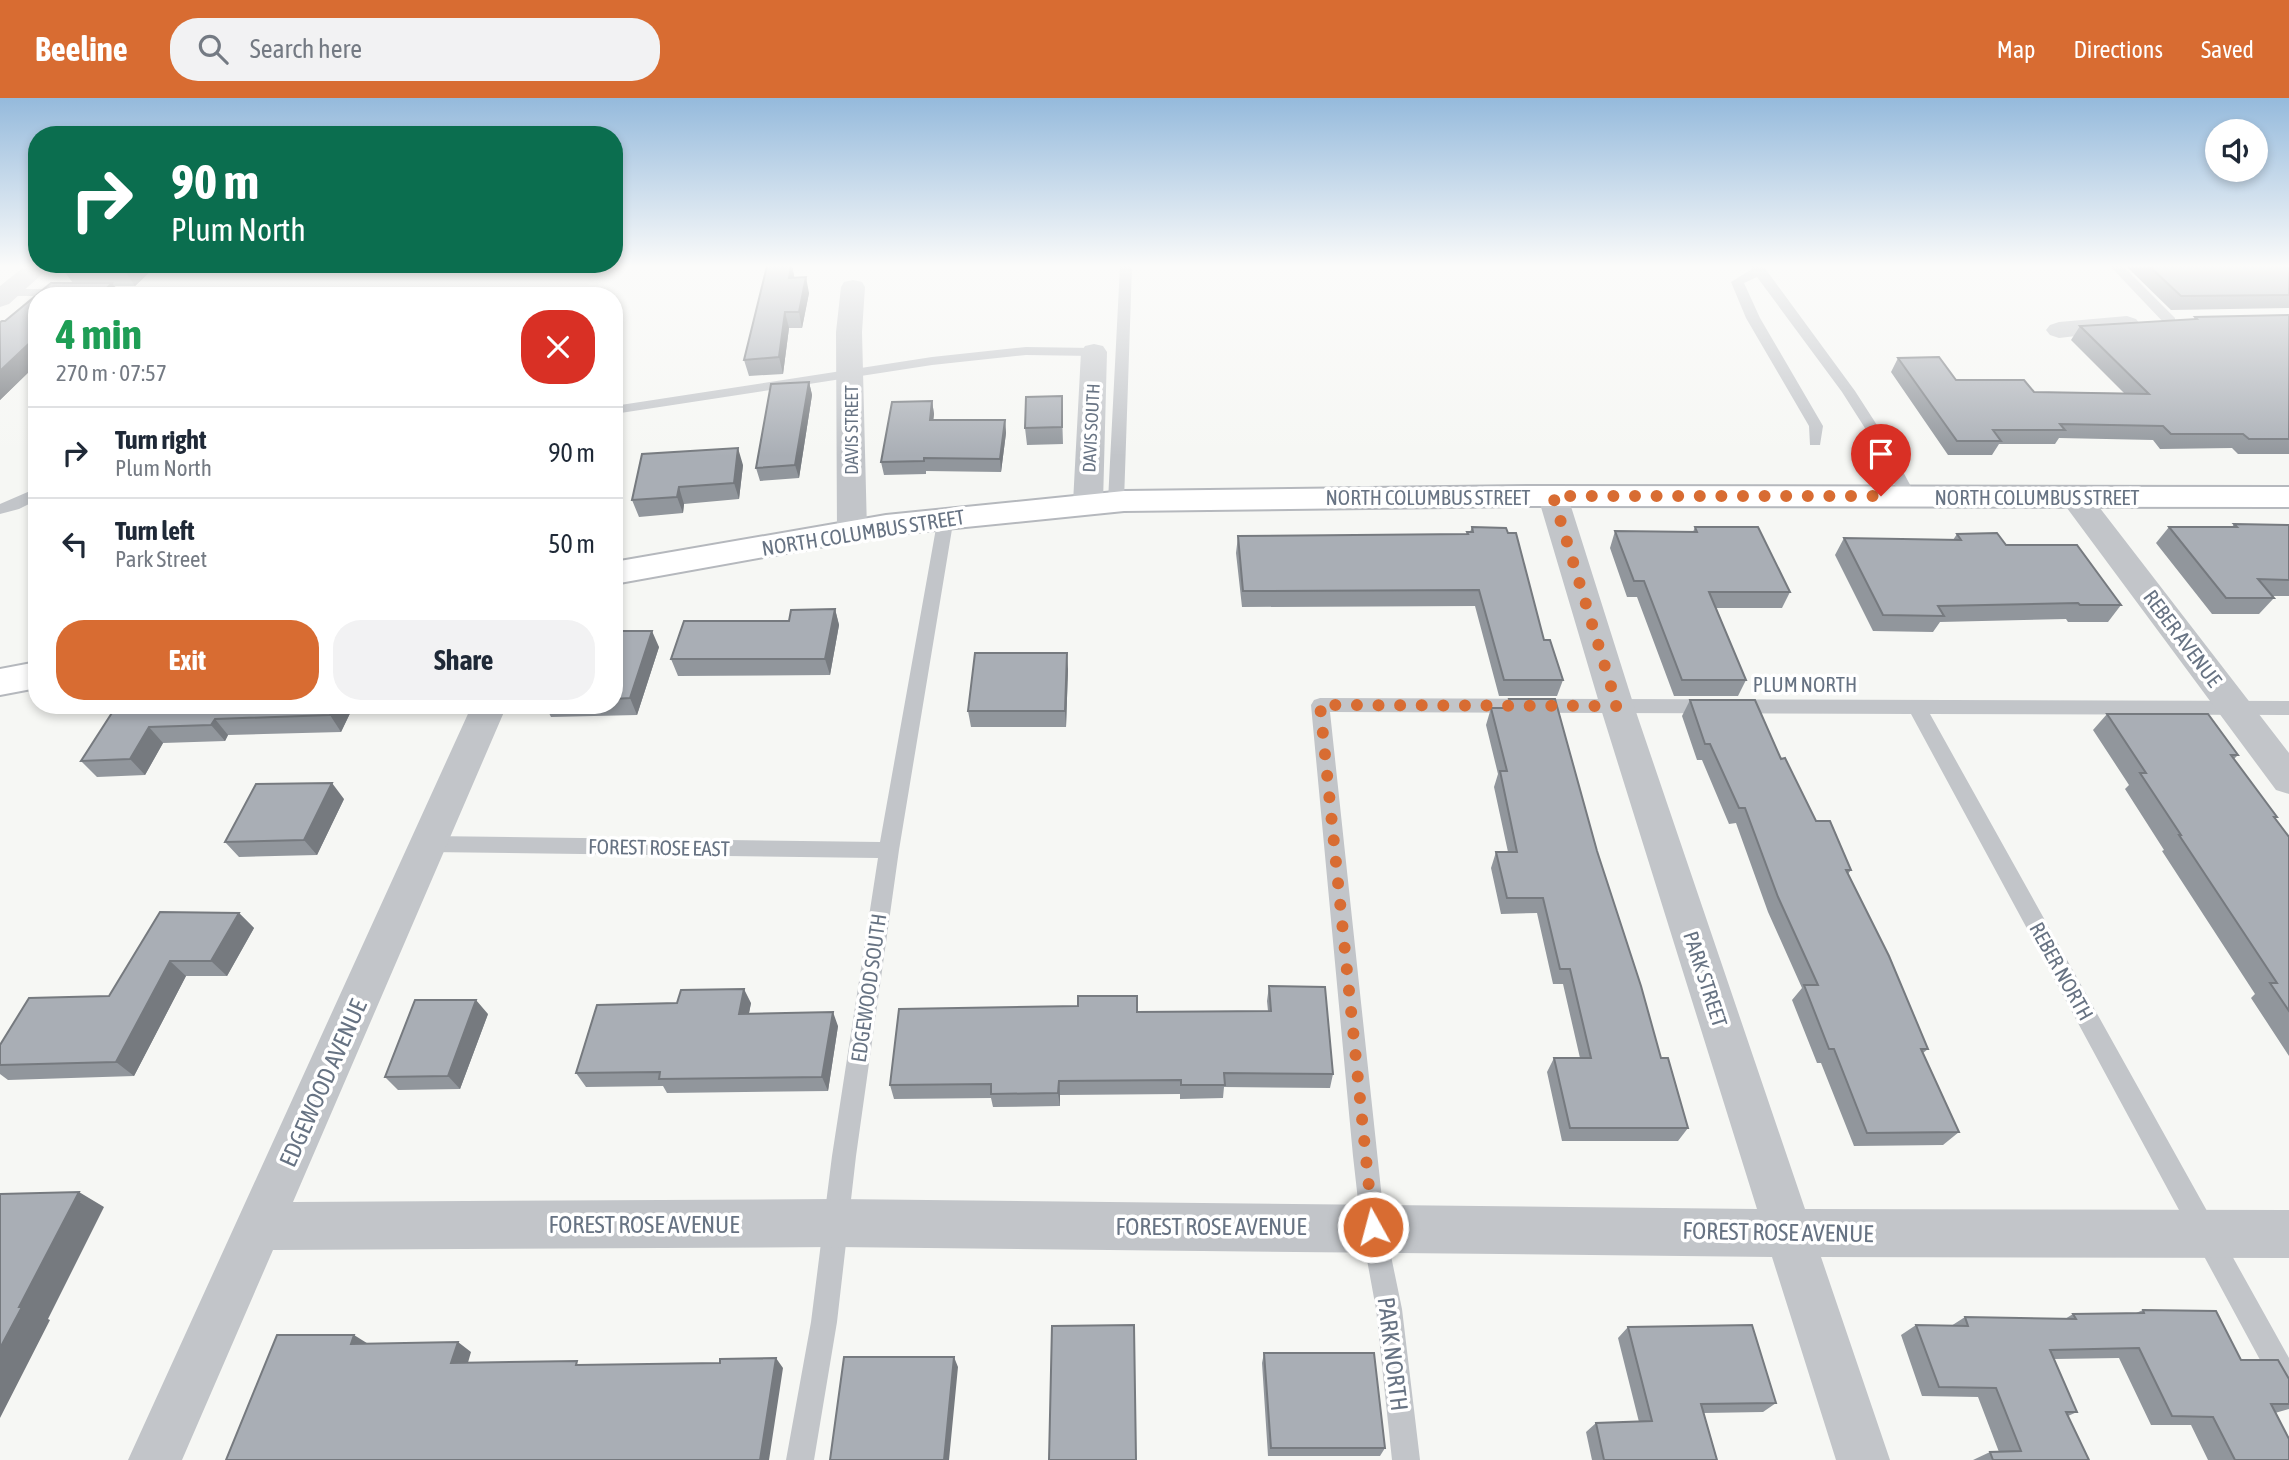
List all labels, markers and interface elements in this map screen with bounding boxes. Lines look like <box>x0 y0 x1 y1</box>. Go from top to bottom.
search box <box>170 18 660 81</box>
text: Beeline <box>35 30 128 68</box>
icon: search <box>194 30 232 68</box>
text: Search here <box>250 34 362 64</box>
text: Map <box>1997 36 2035 63</box>
text: Directions <box>2073 36 2163 63</box>
text: Saved <box>2201 36 2254 63</box>
map controls <box>2205 119 2268 182</box>
button: sound <box>2205 119 2268 182</box>
text: 90 m <box>171 153 259 209</box>
icon: right <box>56 154 147 245</box>
text: Plum North <box>171 211 306 248</box>
text: 4 min <box>56 310 142 358</box>
button: close <box>521 310 595 384</box>
text: 270 m · 07:57 <box>56 360 167 386</box>
street label: DAVIS SOUTH <box>1078 383 1104 473</box>
street label: DAVIS STREET <box>841 385 862 475</box>
pin <box>1851 424 1911 496</box>
text: Turn right <box>115 425 206 455</box>
icon: right <box>56 434 94 472</box>
icon: arrive <box>1862 435 1900 473</box>
text: 90 m <box>548 438 595 468</box>
text: Plum North <box>115 455 212 481</box>
street label: NORTH COLUMBUS STREET <box>1325 485 1531 509</box>
street label: NORTH COLUMBUS STREET <box>1934 485 2140 509</box>
street label: NORTH COLUMBUS STREET <box>760 504 966 560</box>
text: Turn left <box>115 516 195 546</box>
icon: left <box>56 525 94 563</box>
text: 50 m <box>548 529 595 559</box>
text: Park Street <box>115 546 207 572</box>
street label: REBER AVENUE <box>2139 585 2227 691</box>
button: Exit <box>56 620 319 700</box>
button: Share <box>333 620 595 700</box>
street label: PLUM NORTH <box>1753 672 1857 696</box>
street label: FOREST ROSE EAST <box>588 834 730 860</box>
street label: EDGEWOOD SOUTH <box>846 912 890 1064</box>
street label: REBER NORTH <box>2025 918 2099 1024</box>
street label: PARK STREET <box>1679 928 1733 1030</box>
street label: EDGEWOOD AVENUE <box>274 995 372 1171</box>
position arrow <box>1336 1190 1410 1264</box>
street label: FOREST ROSE AVENUE <box>549 1211 740 1238</box>
street label: FOREST ROSE AVENUE <box>1116 1213 1307 1240</box>
street label: FOREST ROSE AVENUE <box>1682 1217 1874 1247</box>
street label: PARK NORTH <box>1373 1296 1413 1412</box>

